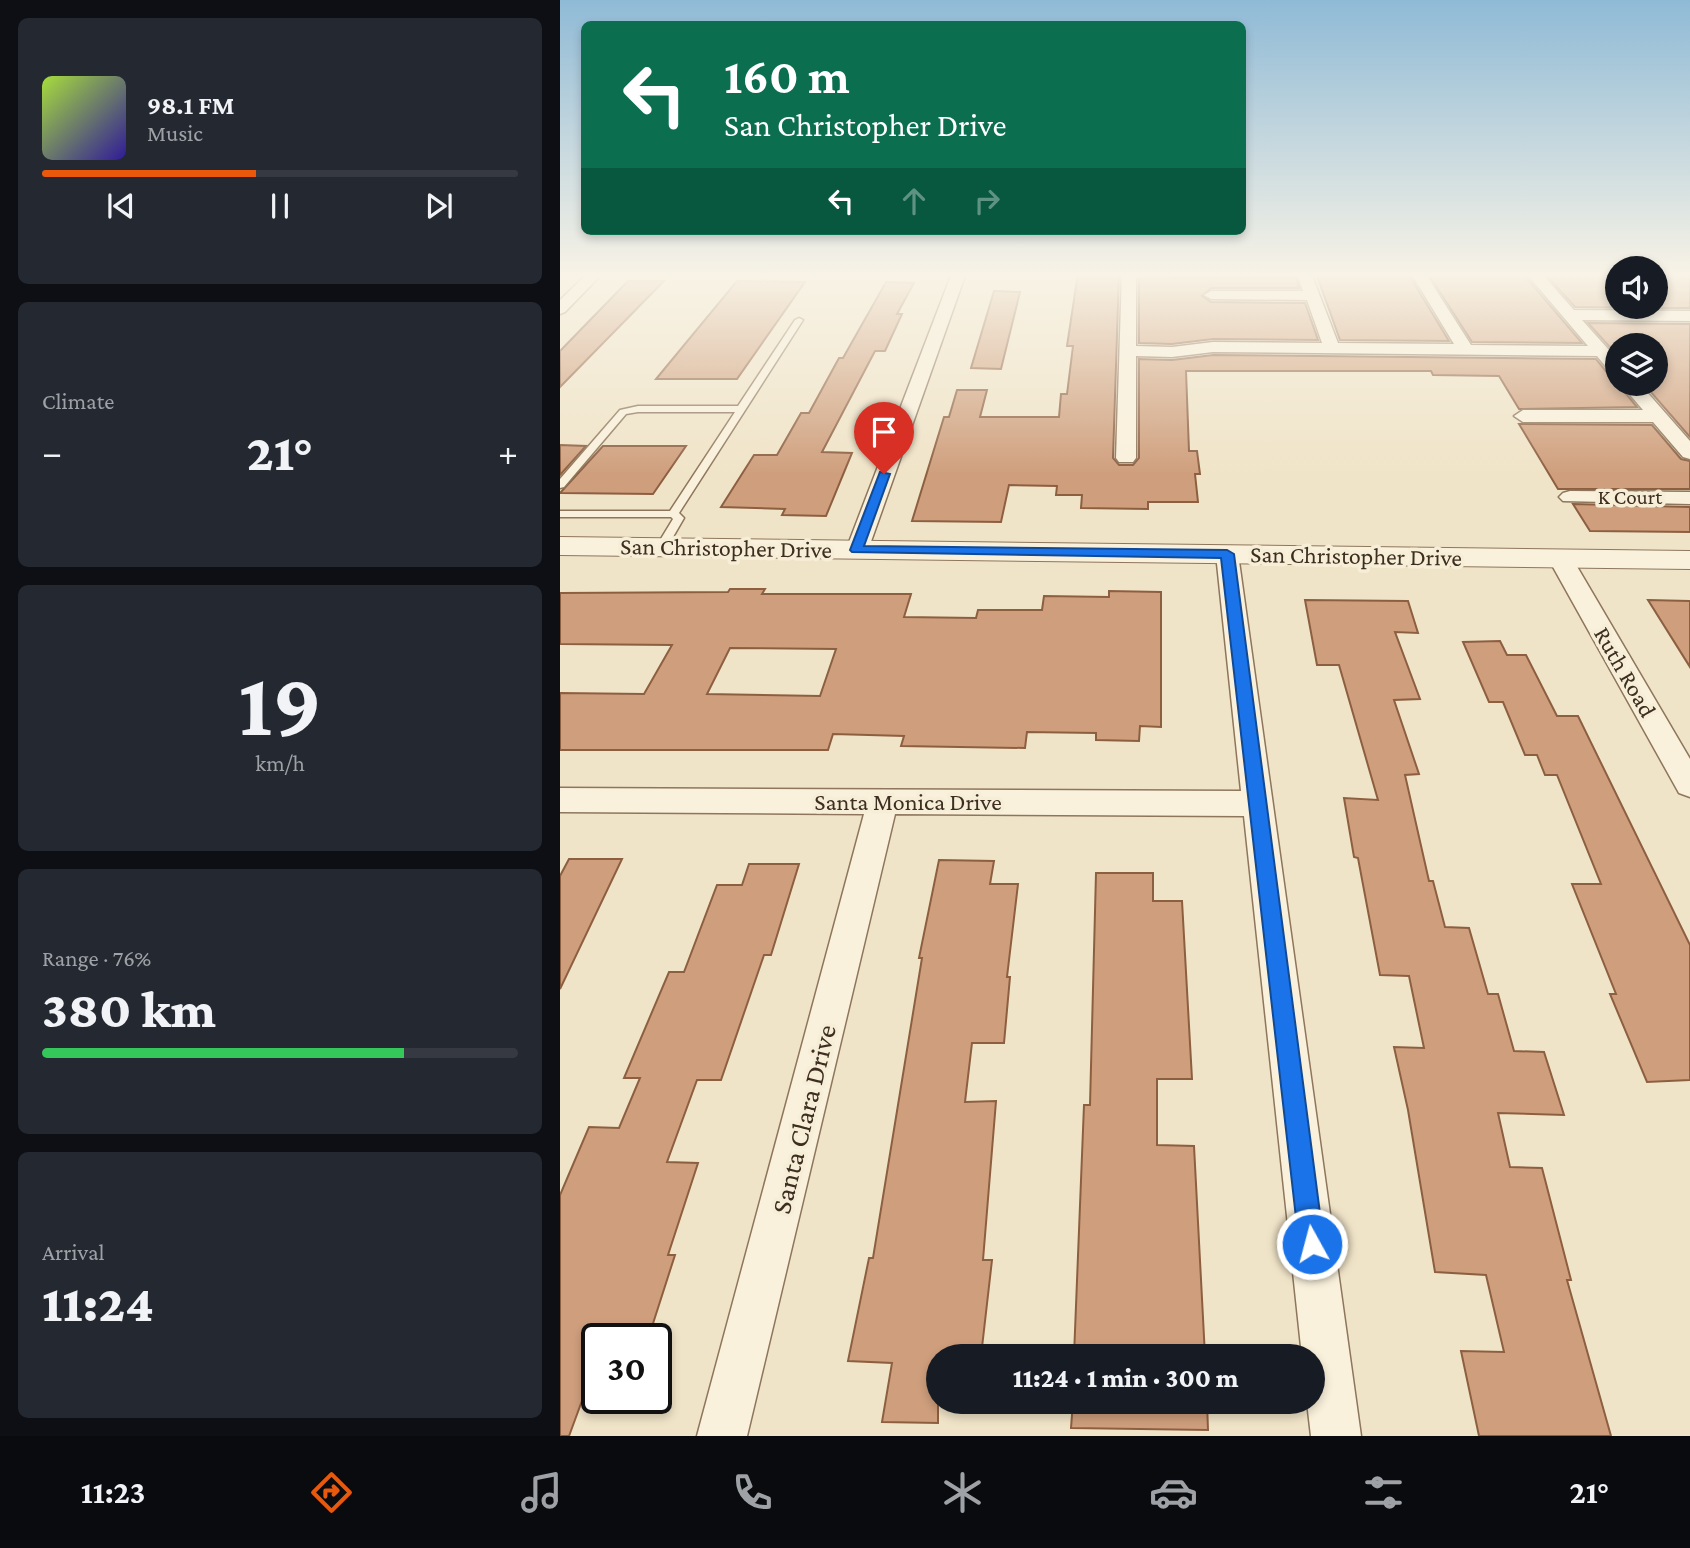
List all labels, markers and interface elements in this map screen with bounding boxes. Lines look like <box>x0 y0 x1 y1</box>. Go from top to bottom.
icon: left <box>609 49 700 140</box>
text: 160 m <box>724 49 850 104</box>
text: 98.1 FM <box>147 91 234 120</box>
text: San Christopher Drive <box>724 107 1007 143</box>
text: Music <box>147 120 203 146</box>
icon: left <box>822 182 860 220</box>
icon: ahead <box>895 182 933 220</box>
icon: right <box>968 182 1006 220</box>
icon: previous <box>102 187 140 225</box>
icon: pause <box>261 187 299 225</box>
icon: next <box>420 187 458 225</box>
map controls <box>1605 256 1668 396</box>
button: sound <box>1605 256 1668 319</box>
button: layers <box>1605 333 1668 396</box>
text: Climate <box>42 388 114 414</box>
pin <box>854 402 914 474</box>
icon: arrive <box>865 413 903 451</box>
text: 21° <box>247 423 313 481</box>
text: − <box>42 431 62 473</box>
text: + <box>498 431 518 473</box>
street label: K Court <box>1598 485 1663 509</box>
street label: San Christopher Drive <box>620 532 832 563</box>
street label: San Christopher Drive <box>1250 540 1462 571</box>
street label: Ruth Road <box>1589 622 1662 722</box>
text: 19 <box>238 653 322 755</box>
text: km/h <box>255 750 305 776</box>
street label: Santa Monica Drive <box>814 788 1002 815</box>
text: Range · 76% <box>42 945 151 971</box>
text: 380 km <box>42 980 216 1038</box>
street label: Santa Clara Drive <box>765 1021 842 1217</box>
position arrow <box>1275 1207 1349 1281</box>
text: Arrival <box>42 1239 105 1265</box>
text: 11:24 <box>42 1274 154 1332</box>
speed limit sign: 30 <box>581 1323 672 1414</box>
text: 11:24 · 1 min · 300 m <box>1013 1364 1238 1393</box>
icon: directions <box>307 1468 356 1517</box>
icon: music <box>517 1468 566 1517</box>
icon: phone <box>728 1468 777 1517</box>
icon: climate <box>938 1468 987 1517</box>
icon: car <box>1149 1468 1198 1517</box>
icon: filters <box>1359 1468 1408 1517</box>
text: 11:23 <box>81 1474 145 1510</box>
text: 21° <box>1569 1474 1609 1510</box>

